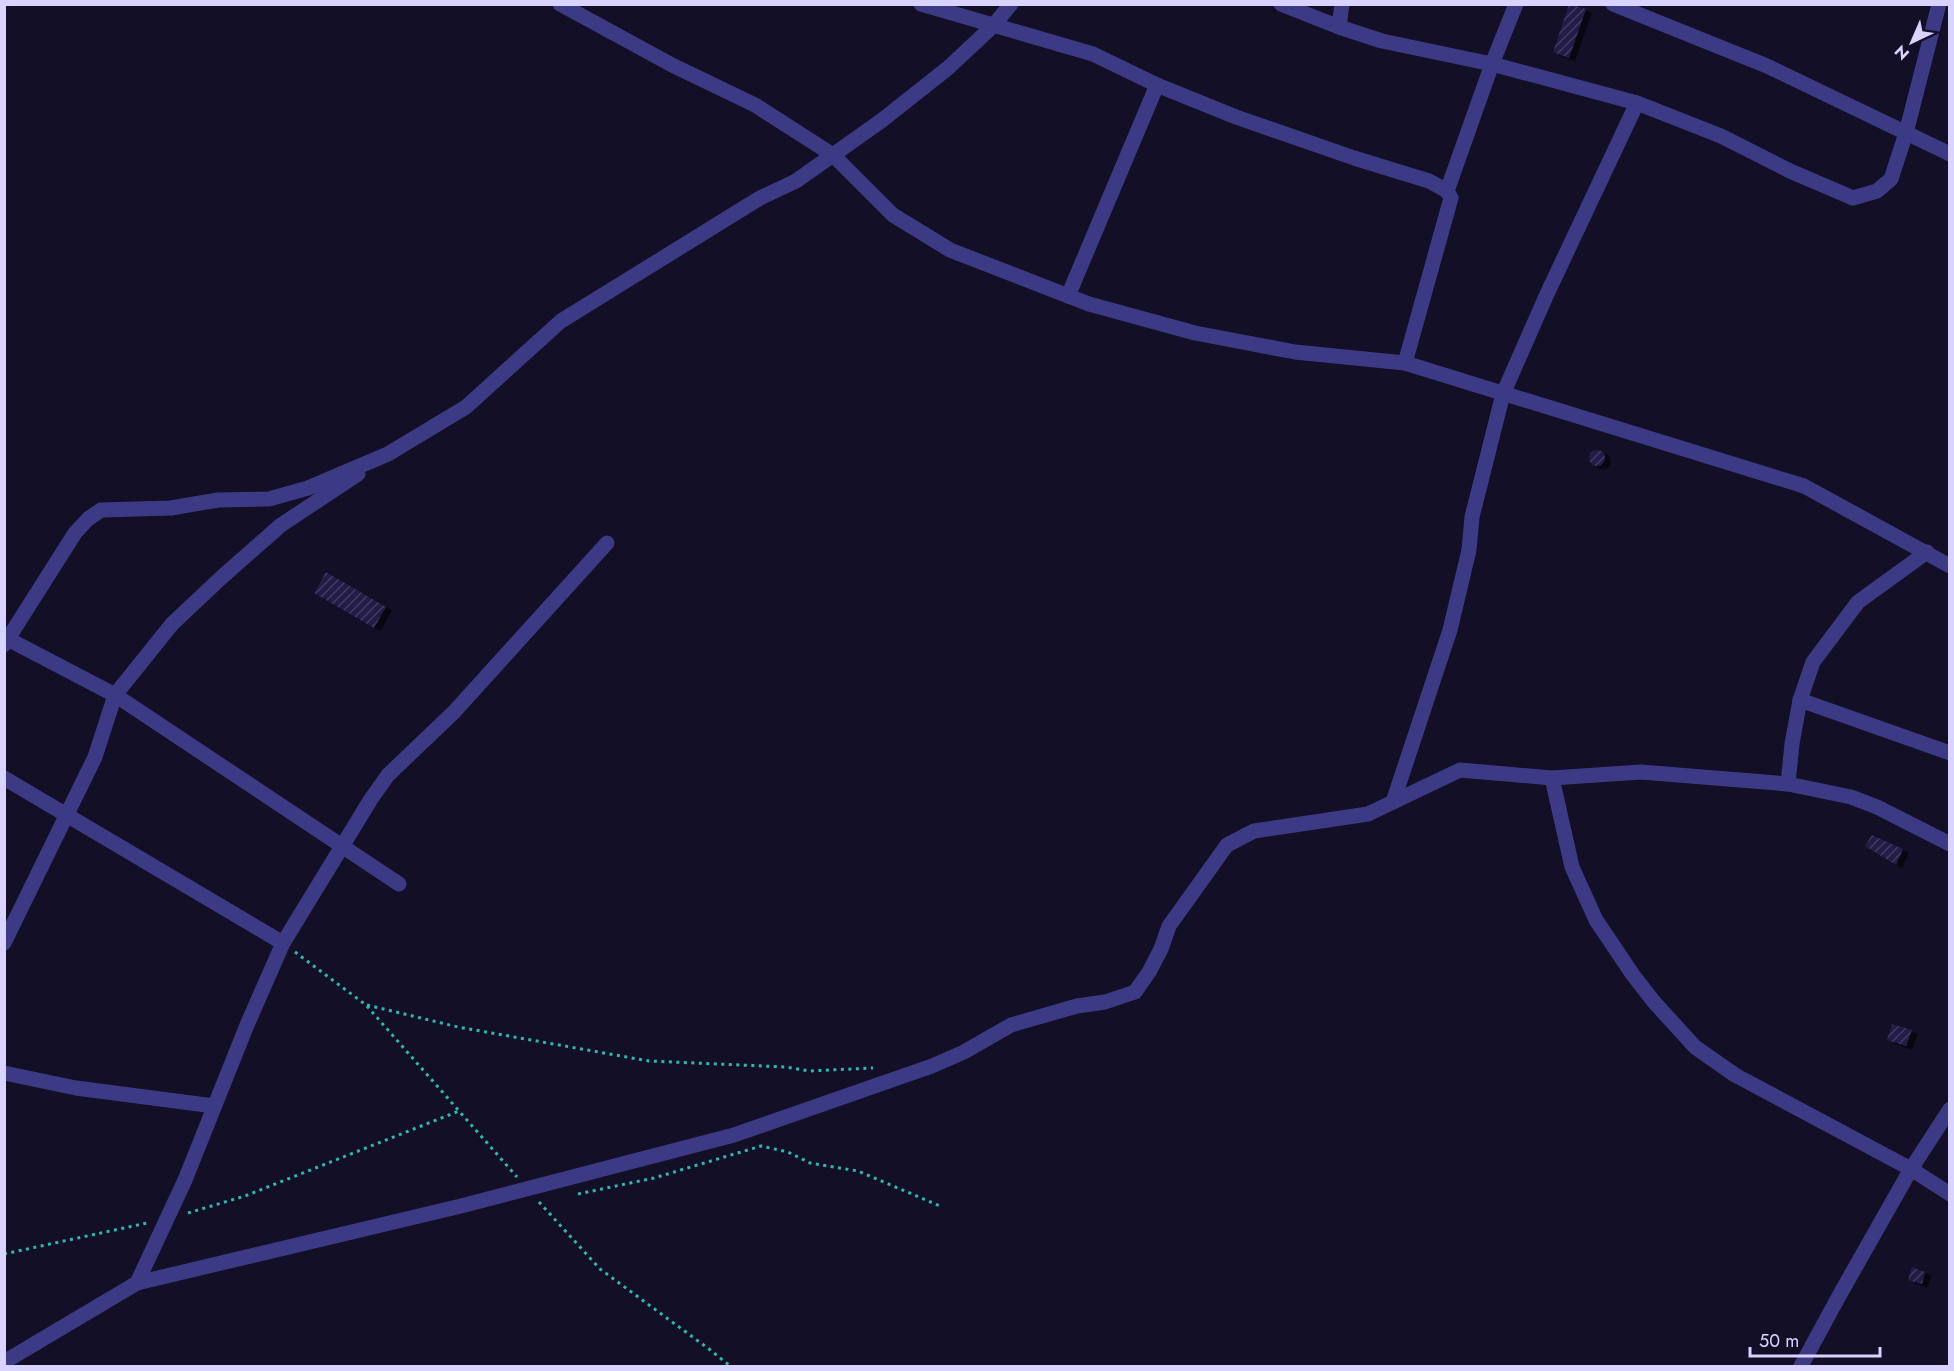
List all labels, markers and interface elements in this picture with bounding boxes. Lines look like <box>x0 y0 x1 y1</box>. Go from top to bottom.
north arrow <box>1882 12 1942 72</box>
text: N <box>1889 40 1914 65</box>
scale bar <box>1750 1320 1880 1358</box>
text: 50 m <box>1759 1328 1799 1354</box>

